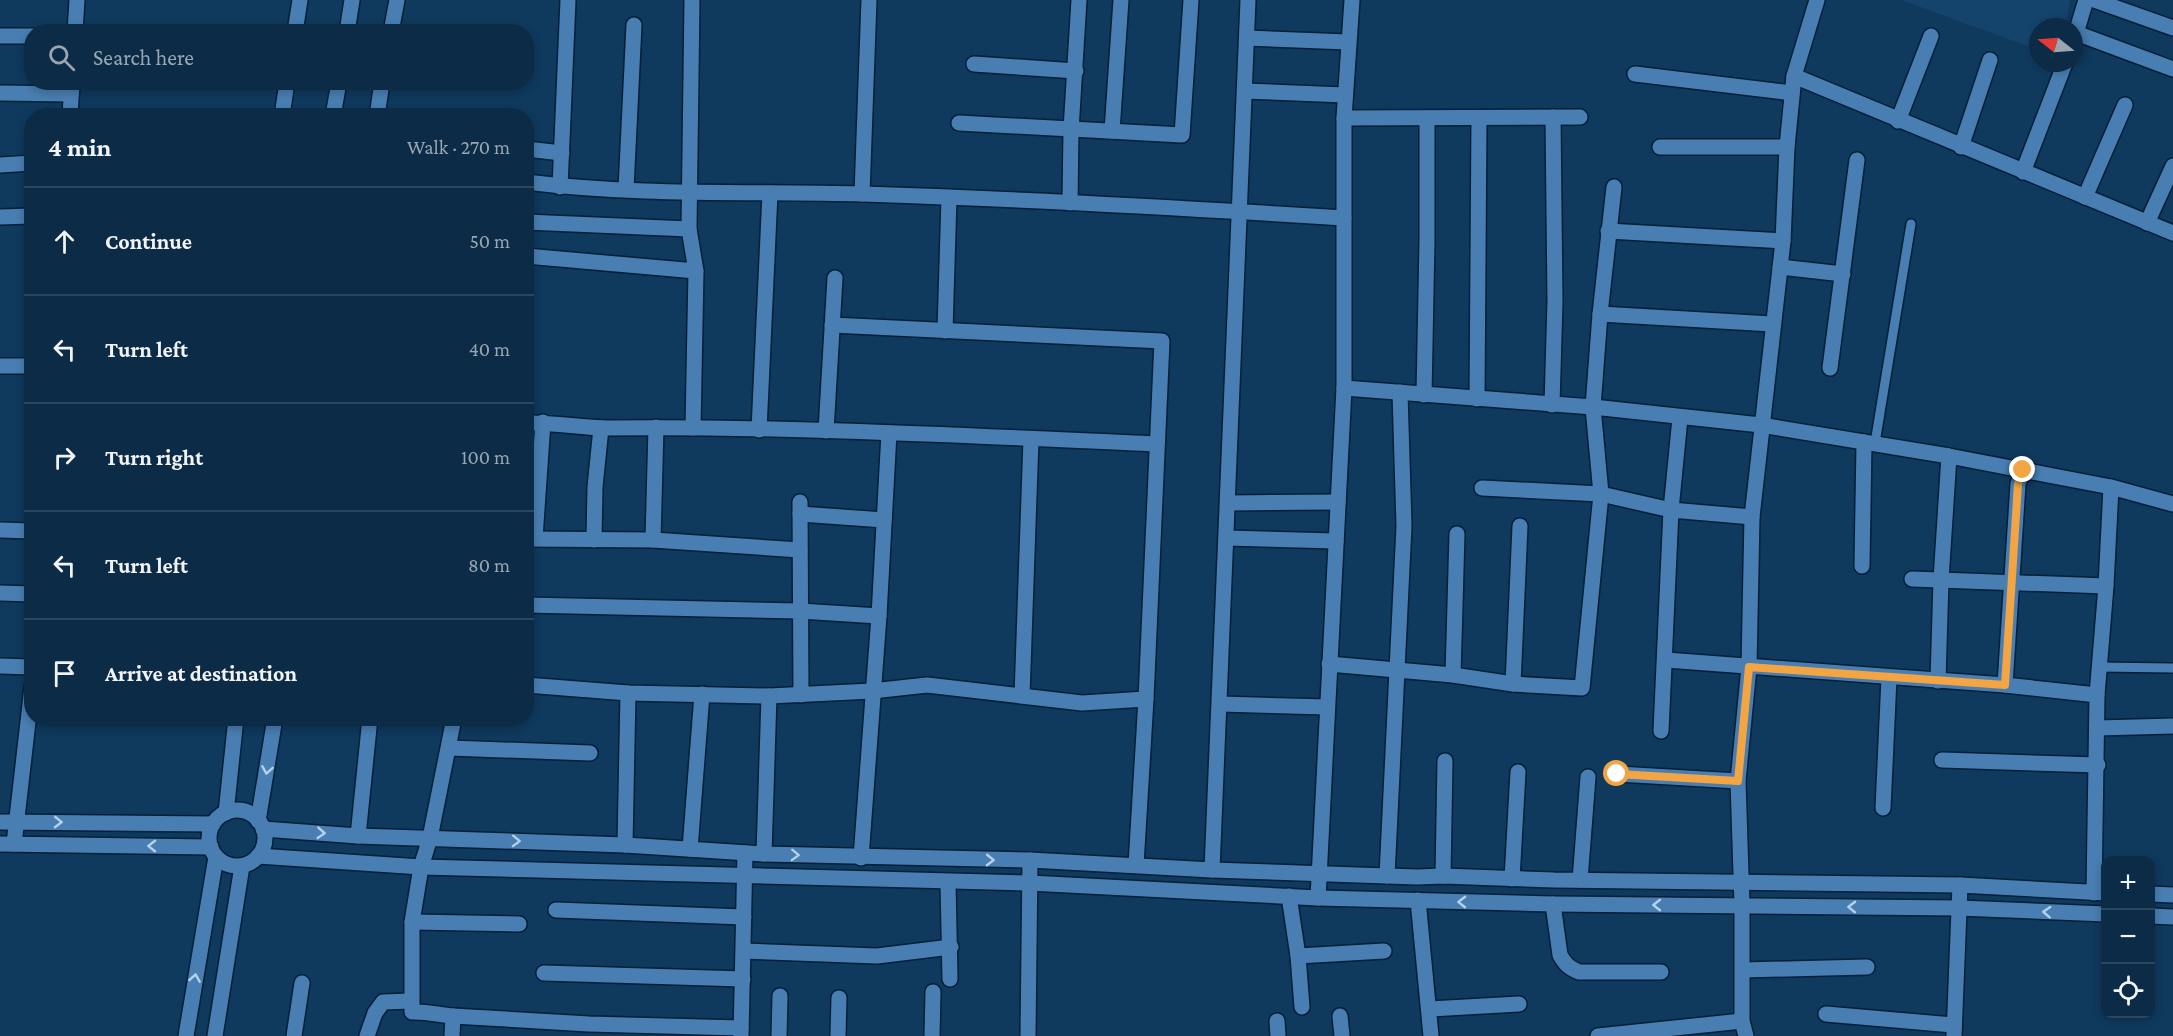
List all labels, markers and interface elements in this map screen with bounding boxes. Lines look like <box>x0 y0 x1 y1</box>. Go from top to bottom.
north arrow <box>2029 18 2083 72</box>
search box <box>24 24 534 90</box>
icon: search <box>45 41 78 74</box>
text: Search here <box>93 45 194 70</box>
text: 4 min <box>48 133 112 162</box>
text: Walk · 270 m <box>407 136 510 158</box>
icon: ahead <box>48 225 81 258</box>
text: Continue <box>105 229 192 254</box>
text: 50 m <box>469 230 510 252</box>
icon: left <box>48 333 81 366</box>
text: Turn left <box>105 337 188 362</box>
text: 40 m <box>469 338 510 360</box>
icon: right <box>48 441 81 474</box>
text: Turn right <box>105 445 203 470</box>
text: 100 m <box>461 446 510 468</box>
route end <box>2009 456 2035 482</box>
icon: left <box>48 549 81 582</box>
text: Turn left <box>105 553 188 578</box>
text: 80 m <box>468 554 510 576</box>
icon: arrive <box>48 657 81 690</box>
text: Arrive at destination <box>105 661 297 686</box>
route start <box>1603 760 1629 786</box>
one-way arrow <box>261 765 273 774</box>
one-way arrow <box>54 816 63 828</box>
one-way arrow <box>317 826 326 839</box>
one-way arrow <box>512 835 521 847</box>
one-way arrow <box>148 840 157 852</box>
one-way arrow <box>790 849 799 862</box>
one-way arrow <box>985 853 994 866</box>
map controls <box>2101 856 2155 1018</box>
button: + <box>2101 856 2155 910</box>
one-way arrow <box>1458 895 1467 908</box>
one-way arrow <box>1653 899 1662 911</box>
one-way arrow <box>1848 901 1857 913</box>
one-way arrow <box>2043 905 2052 918</box>
button: − <box>2101 910 2155 964</box>
button: locate <box>2101 964 2155 1018</box>
one-way arrow <box>189 974 201 983</box>

